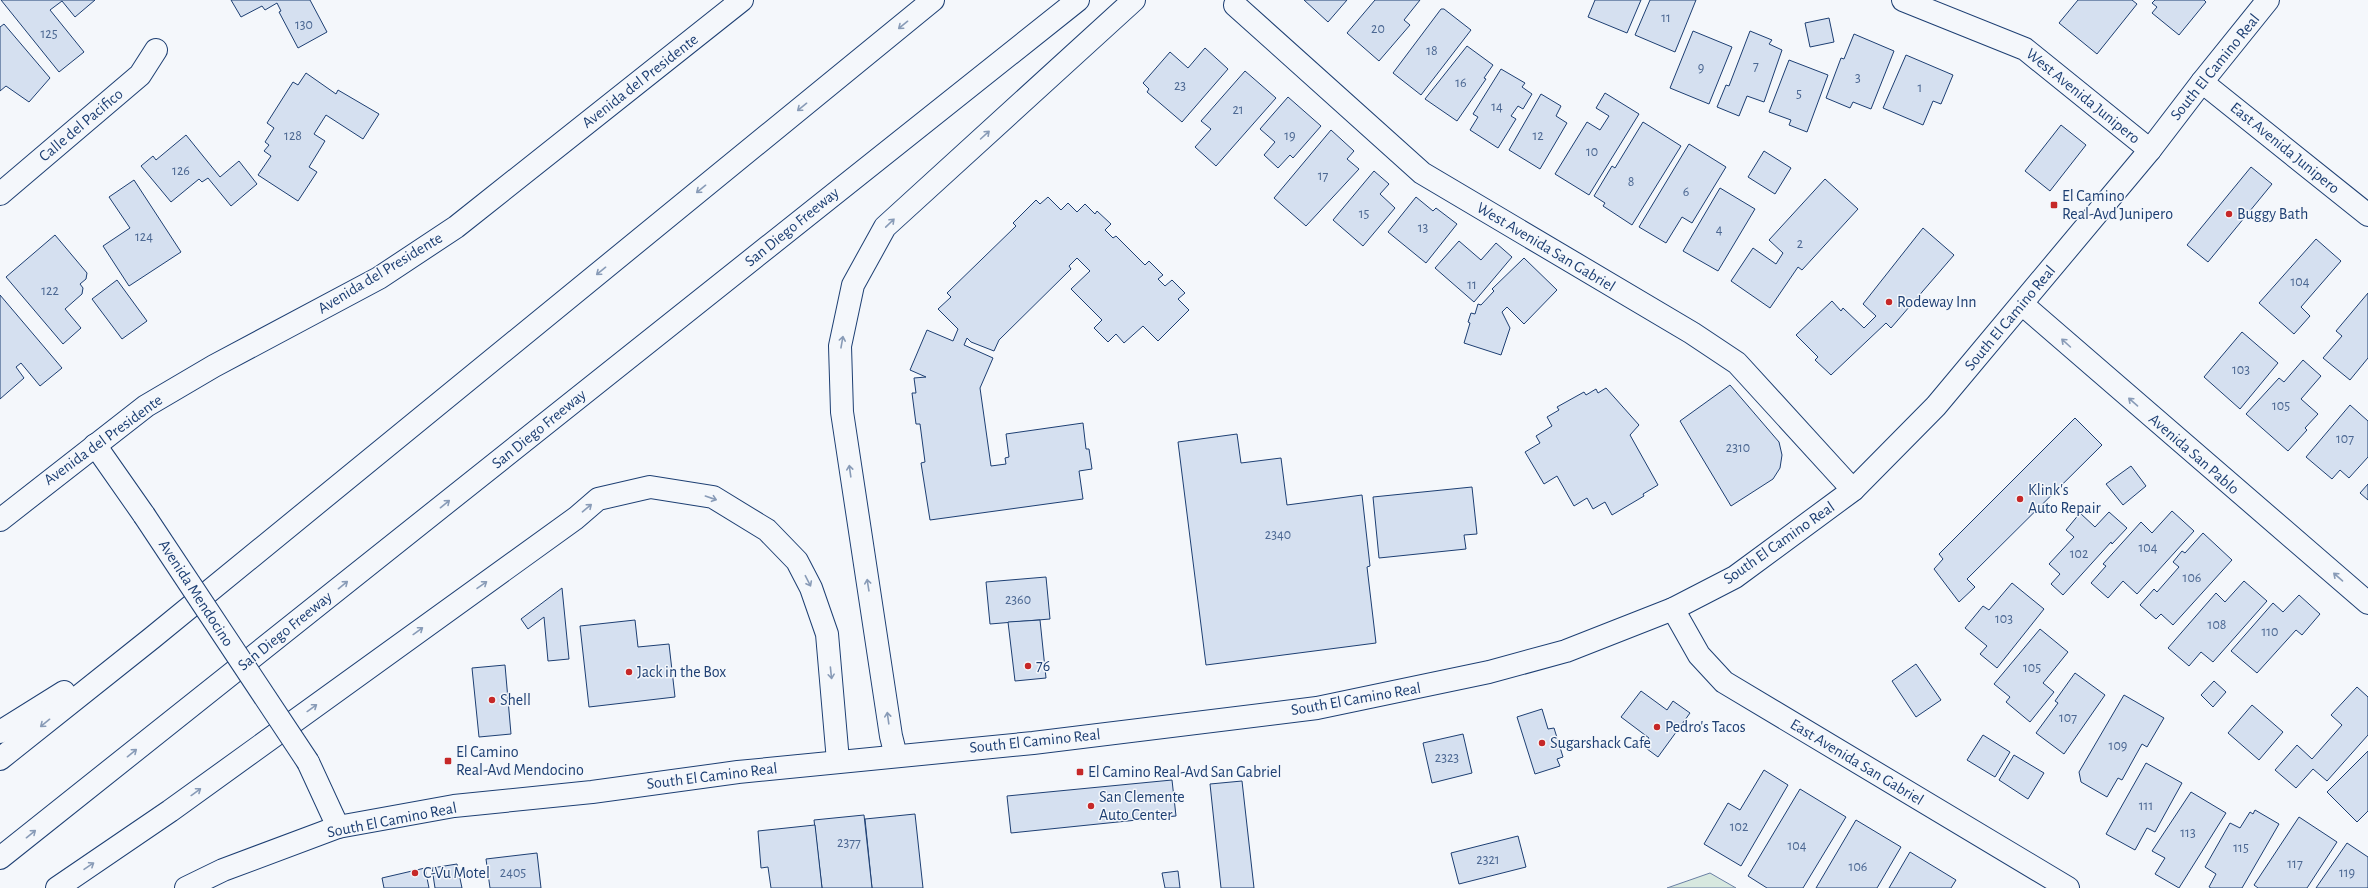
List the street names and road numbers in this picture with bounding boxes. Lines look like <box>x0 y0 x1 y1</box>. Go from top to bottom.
street label: South El Camino Real <box>2167 11 2263 123</box>
street label: Avenida del Presidente <box>579 31 701 131</box>
street label: West Avenida Junipero <box>2023 45 2143 147</box>
street label: Calle del Pacifico <box>36 85 126 165</box>
street label: East Avenida Junipero <box>2227 99 2343 197</box>
street label: San Diego Freeway <box>742 184 843 270</box>
street label: West Avenida San Gabriel <box>1474 199 1618 295</box>
street label: Avenida del Presidente <box>315 230 445 316</box>
street label: South El Camino Real <box>1962 262 2058 374</box>
street label: San Diego Freeway <box>489 386 590 472</box>
street label: Avenida del Presidente <box>41 392 165 488</box>
street label: Avenida San Pablo <box>2146 411 2242 498</box>
street label: South El Camino Real <box>1721 499 1837 587</box>
street label: Avenida Mendocino <box>156 537 236 649</box>
street label: San Diego Freeway <box>235 588 336 674</box>
street label: South El Camino Real <box>1290 680 1422 718</box>
street label: East Avenida San Gabriel <box>1788 716 1926 808</box>
street label: South El Camino Real <box>969 726 1101 756</box>
street label: South El Camino Real <box>646 760 778 792</box>
street label: South El Camino Real <box>326 800 458 840</box>

